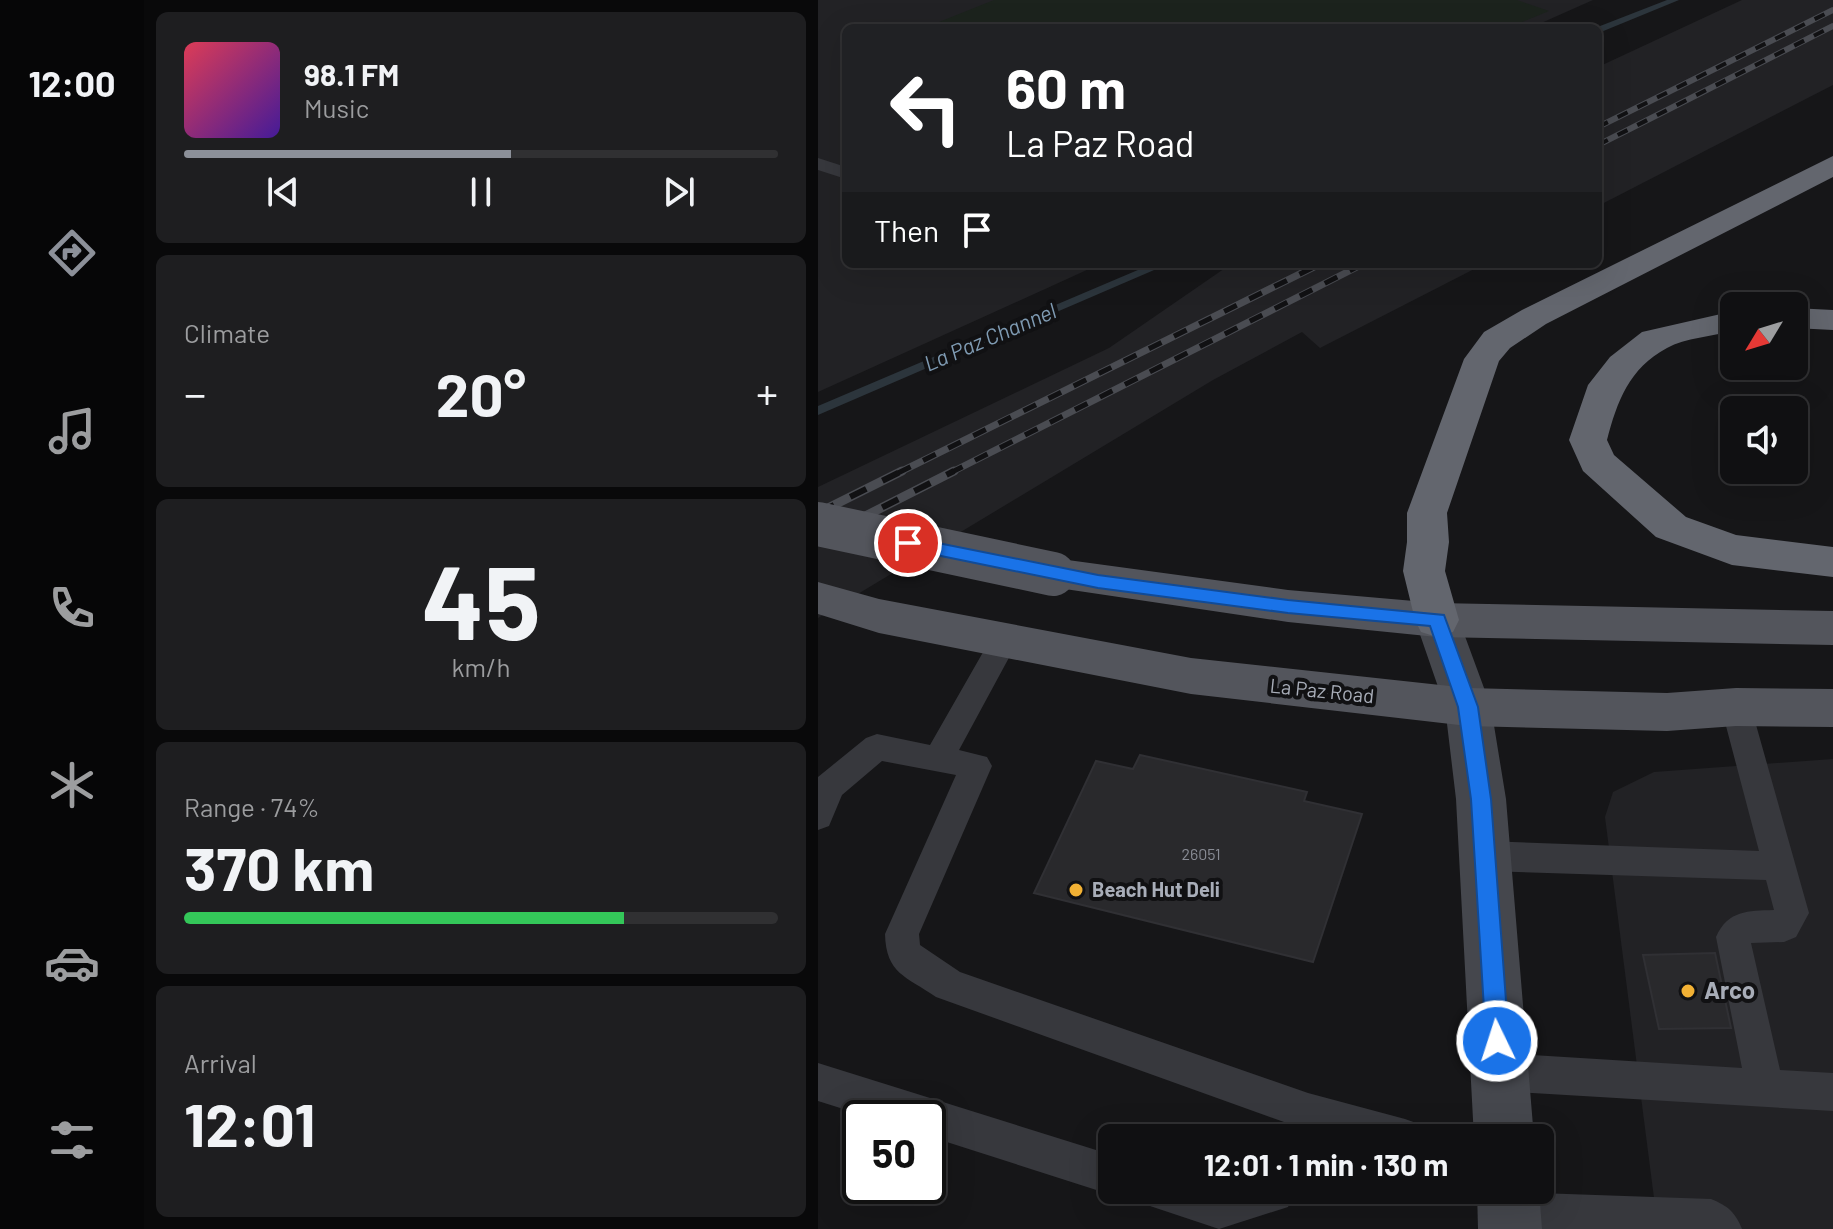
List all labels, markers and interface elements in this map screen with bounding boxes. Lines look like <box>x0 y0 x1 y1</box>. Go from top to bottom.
text: 60 m <box>1006 53 1126 120</box>
text: 98.1 FM <box>304 56 399 92</box>
icon: left <box>874 56 978 160</box>
text: 12:00 <box>28 61 116 104</box>
text: Music <box>304 92 369 123</box>
text: La Paz Road <box>1006 121 1194 164</box>
icon: previous <box>261 170 305 214</box>
icon: pause <box>459 170 503 214</box>
icon: next <box>657 170 701 214</box>
icon: arrive <box>955 208 999 252</box>
text: Then <box>874 212 939 248</box>
icon: directions <box>44 225 100 281</box>
north arrow <box>1720 292 1808 380</box>
map controls <box>1720 292 1808 484</box>
water label: La Paz Channel <box>920 297 1060 376</box>
text: Climate <box>184 317 270 348</box>
text: 20° <box>436 357 526 429</box>
text: − <box>184 366 206 419</box>
text: + <box>756 366 778 419</box>
button: sound <box>1720 396 1808 484</box>
icon: music <box>44 403 100 459</box>
pin <box>874 509 942 577</box>
icon: arrive <box>886 521 930 565</box>
text: 45 <box>422 536 540 661</box>
icon: phone <box>44 580 100 636</box>
text: km/h <box>452 651 510 682</box>
street label: La Paz Road <box>1269 673 1375 707</box>
icon: climate <box>44 757 100 813</box>
text: Range · 74% <box>184 791 320 822</box>
text: 370 km <box>184 831 374 903</box>
house number: 26051 <box>1181 844 1221 863</box>
place label: Beach Hut Deli <box>1092 877 1220 901</box>
marker: Beach Hut Deli <box>1067 881 1085 899</box>
icon: car <box>44 935 100 991</box>
place label: Arco <box>1704 975 1755 1004</box>
marker: Arco <box>1679 982 1697 1000</box>
position arrow <box>1455 999 1539 1083</box>
text: Arrival <box>184 1047 257 1078</box>
text: 12:01 <box>184 1087 315 1159</box>
speed limit sign: 50 <box>842 1100 946 1204</box>
icon: filters <box>44 1112 100 1168</box>
text: 12:01 · 1 min · 130 m <box>1204 1146 1448 1182</box>

